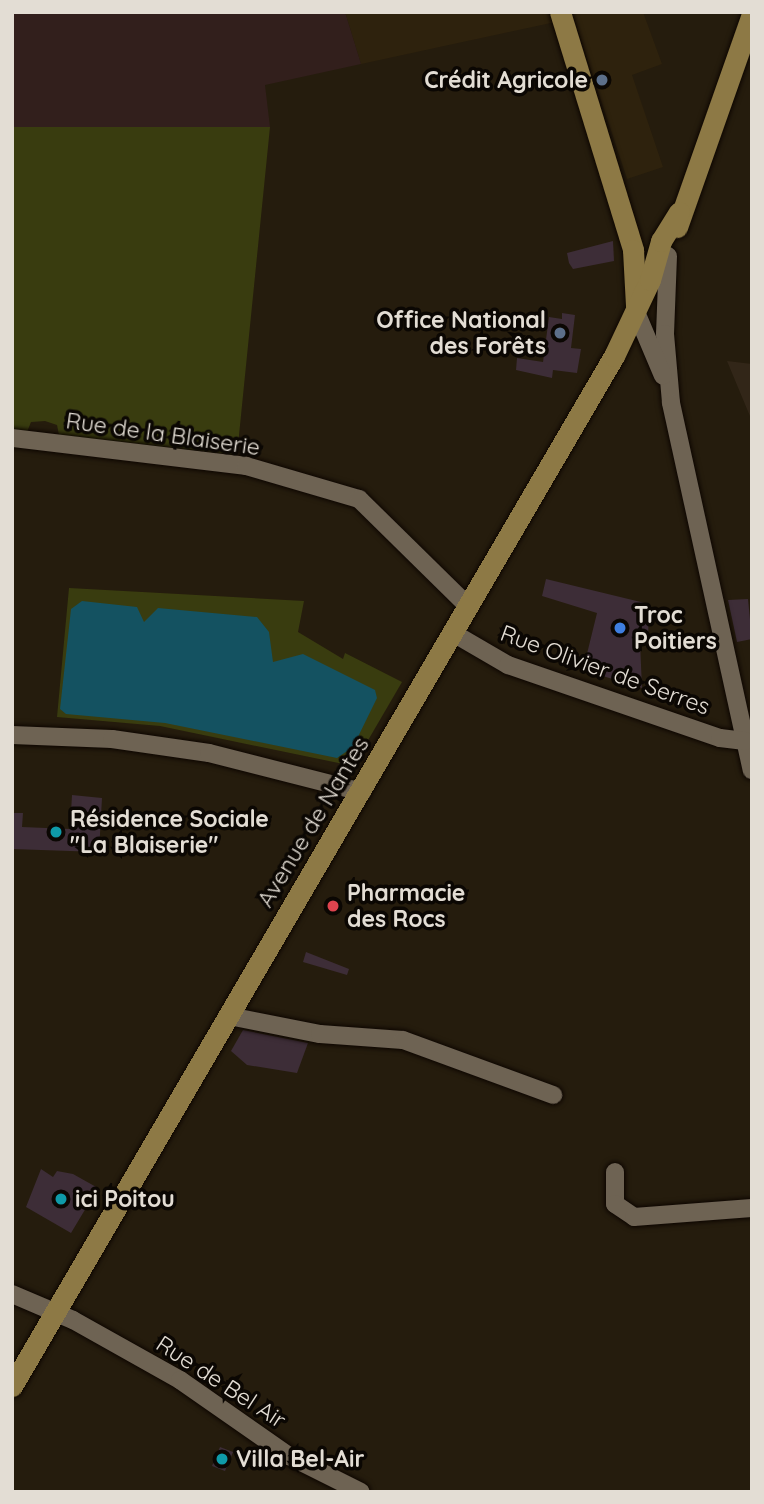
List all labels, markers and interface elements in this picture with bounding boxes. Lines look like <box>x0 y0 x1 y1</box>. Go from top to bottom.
place label: Crédit Agricole <box>424 66 588 94</box>
marker: Crédit Agricole <box>594 72 610 88</box>
place label: Office National des Forêts <box>376 306 546 360</box>
marker: Office National des Forêts <box>552 325 568 341</box>
street label: Rue de la Blaiserie <box>64 407 262 461</box>
place label: Troc Poitiers <box>634 601 717 655</box>
street label: Rue Olivier de Serres <box>497 619 713 721</box>
marker: Troc Poitiers <box>612 620 628 636</box>
street label: Avenue de Nantes <box>251 732 375 912</box>
place label: Résidence Sociale "La Blaiserie" <box>70 805 269 859</box>
marker: Résidence Sociale "La Blaiserie" <box>48 824 64 840</box>
place label: Pharmacie des Rocs <box>347 879 465 933</box>
marker: Pharmacie des Rocs <box>325 898 341 914</box>
place label: ici Poitou <box>75 1185 175 1213</box>
marker: ici Poitou <box>53 1191 69 1207</box>
street label: Rue de Bel Air <box>151 1330 291 1434</box>
place label: Villa Bel-Air <box>236 1445 364 1473</box>
marker: Villa Bel-Air <box>214 1451 230 1467</box>

